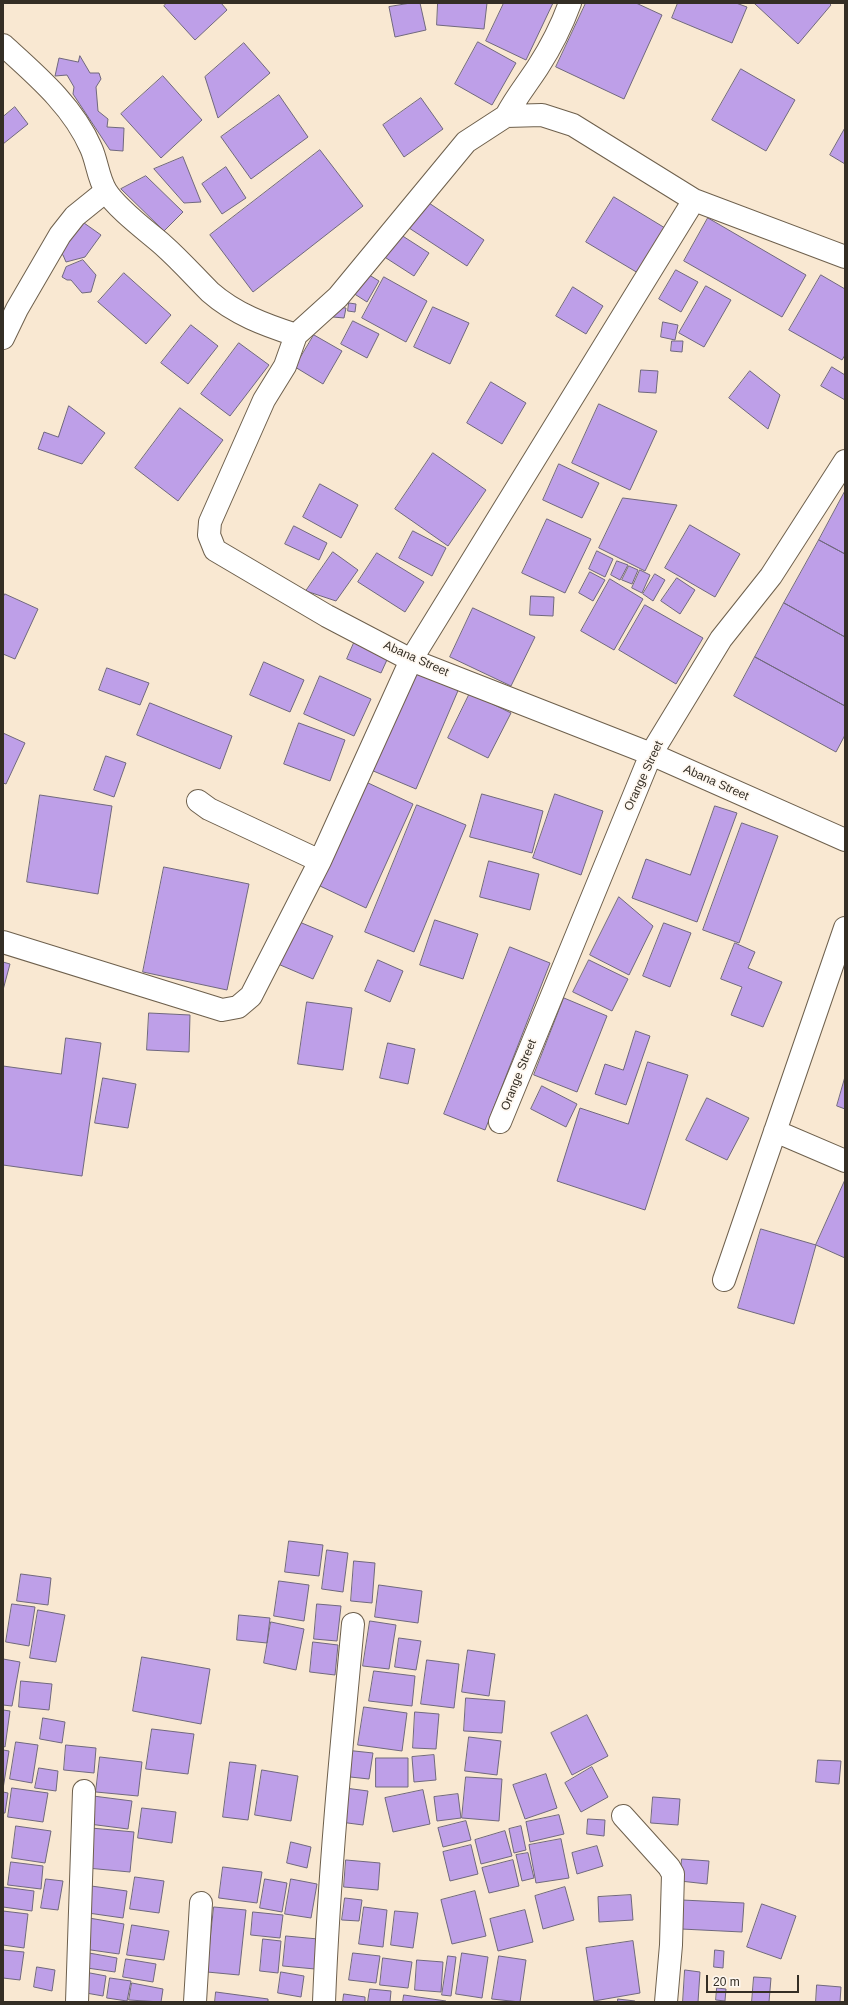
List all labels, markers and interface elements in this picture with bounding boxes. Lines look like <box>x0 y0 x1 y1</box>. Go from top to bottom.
street label: Abana Street <box>381 638 451 680</box>
street label: Orange Street <box>622 739 666 813</box>
street label: Abana Street <box>681 762 751 804</box>
street label: Orange Street <box>498 1037 540 1113</box>
scale bar <box>708 1967 801 1993</box>
text: 20 m <box>713 1975 740 1989</box>

